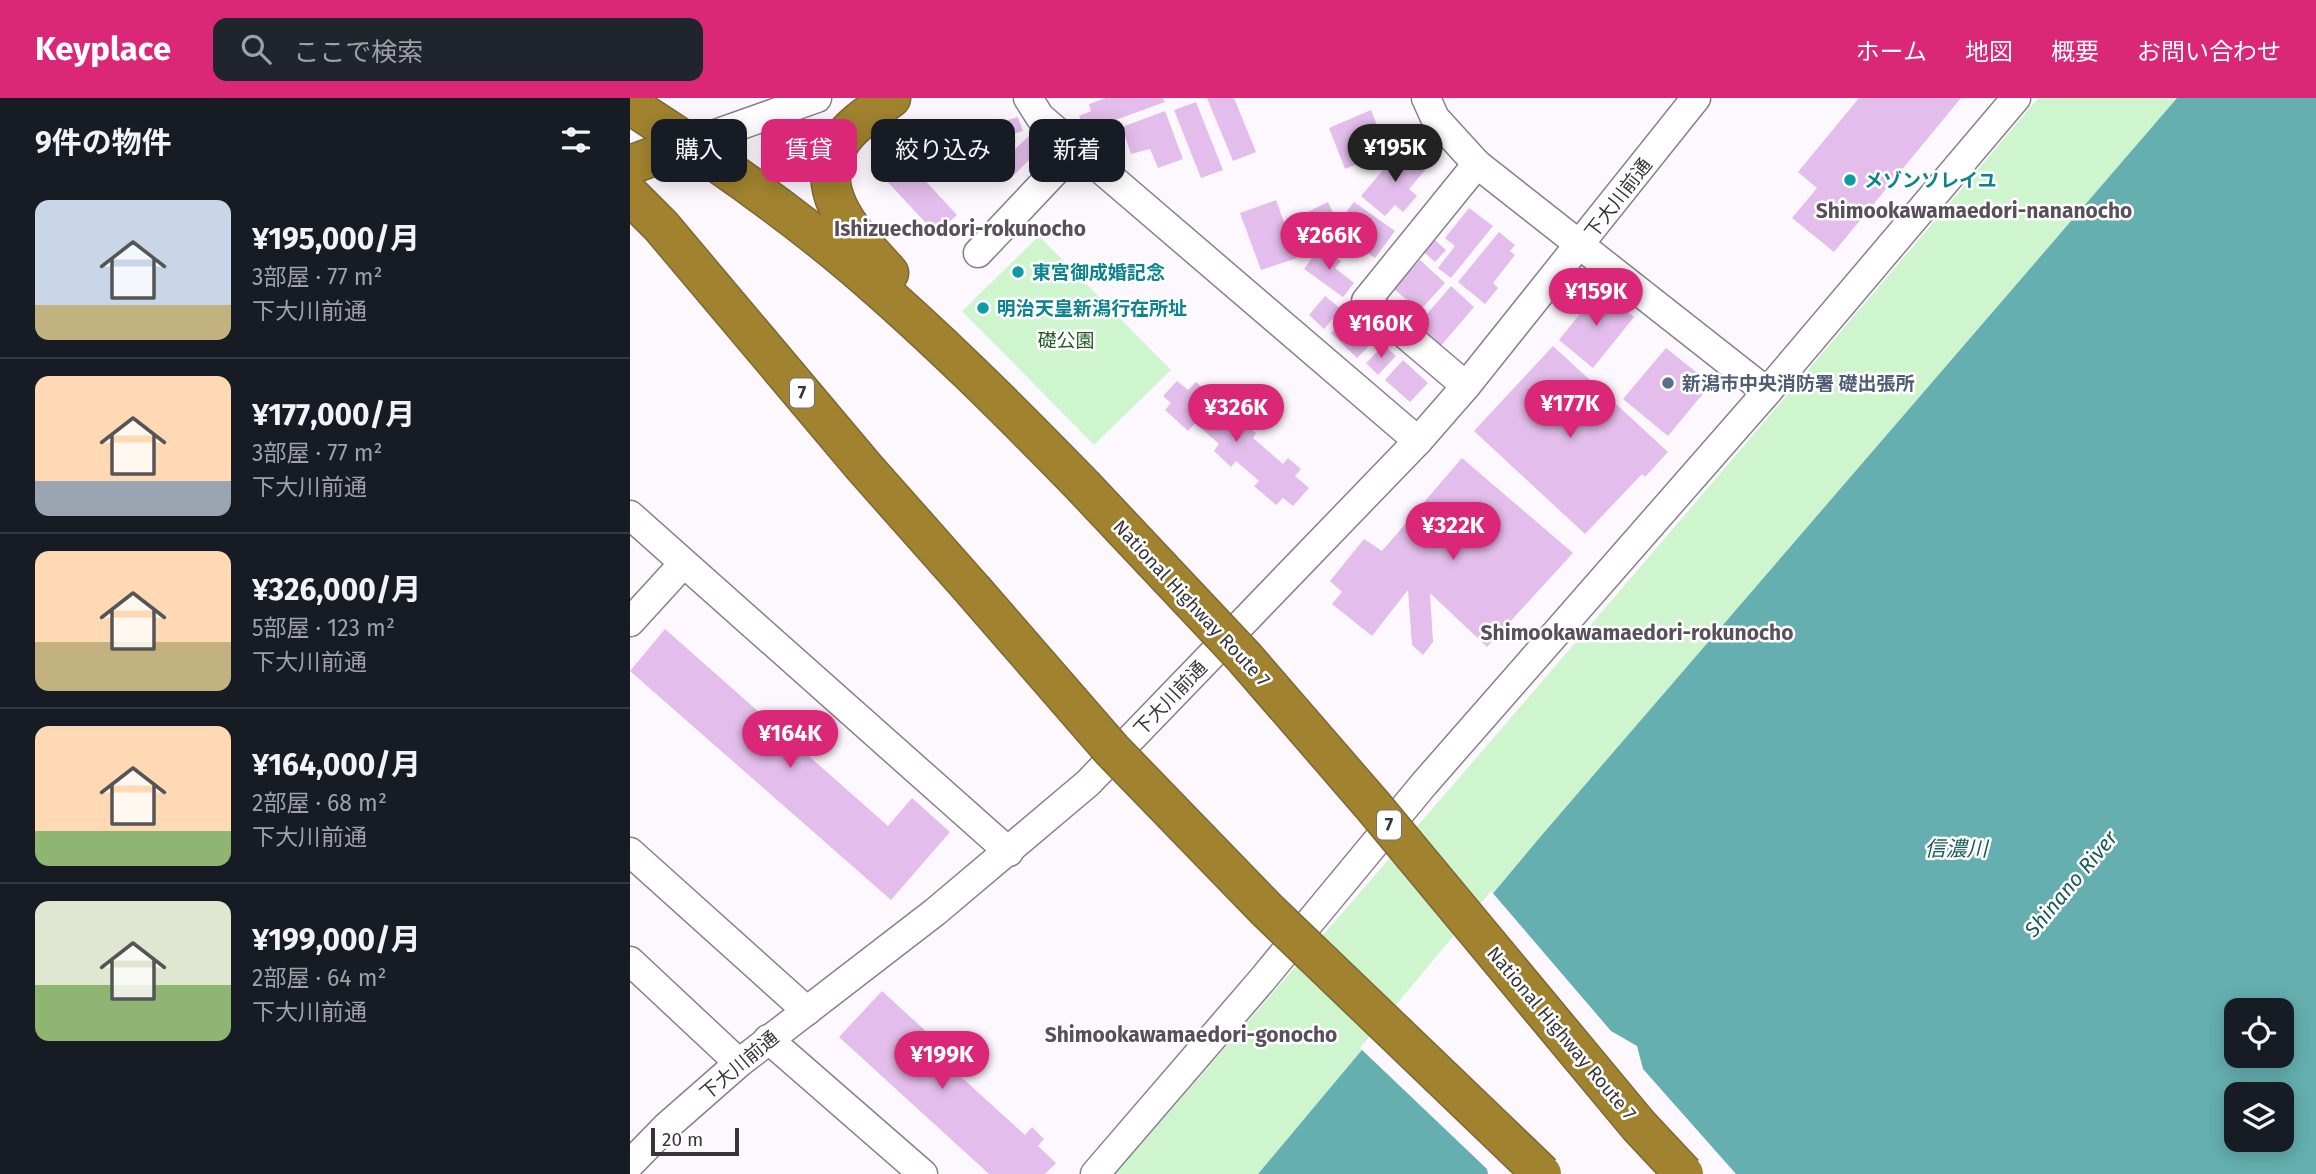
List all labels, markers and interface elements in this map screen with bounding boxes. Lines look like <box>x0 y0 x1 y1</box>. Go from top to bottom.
search box <box>213 18 703 81</box>
text: Keyplace <box>35 29 171 69</box>
icon: search <box>237 30 275 68</box>
text: ここで検索 <box>293 37 423 68</box>
text: ホーム <box>1856 38 1927 66</box>
text: 地図 <box>1965 38 2013 66</box>
text: 概要 <box>2051 38 2099 66</box>
text: お問い合わせ <box>2137 38 2281 66</box>
chip: 購入 <box>651 119 747 182</box>
chip: 賃貸 <box>761 119 857 182</box>
chip: 絞り込み <box>871 119 1015 182</box>
chip: 新着 <box>1029 119 1125 182</box>
icon: filters <box>557 121 595 159</box>
text: 9件の物件 <box>35 125 172 161</box>
pin: ¥195K <box>1346 125 1444 184</box>
text: ¥195K <box>1364 133 1426 161</box>
street label: 下大川前通 <box>1580 154 1657 243</box>
place label: メゾンソレイユ <box>1864 169 1997 192</box>
marker: メゾンソレイユ <box>1842 172 1858 188</box>
district label: Shimookawamaedori-nananocho <box>1816 198 2132 224</box>
pin: ¥266K <box>1280 212 1378 272</box>
district label: Ishizuechodori-rokunocho <box>834 216 1086 242</box>
text: ¥195,000/月 <box>252 221 420 257</box>
text: ¥266K <box>1296 221 1362 249</box>
icon: home <box>91 228 175 312</box>
place label: 東宮御成婚記念 <box>1032 261 1165 284</box>
text: 3部屋 · 77 m² <box>252 263 383 291</box>
marker: 東宮御成婚記念 <box>1010 264 1026 280</box>
pin: ¥159K <box>1547 268 1645 328</box>
text: ¥159K <box>1565 277 1627 305</box>
text: 下大川前通 <box>252 297 367 325</box>
place label: 明治天皇新潟行在所址 <box>997 297 1187 320</box>
marker: 明治天皇新潟行在所址 <box>975 300 991 316</box>
pin: ¥160K <box>1332 300 1430 360</box>
text: ¥160K <box>1349 309 1413 337</box>
park label: 礎公園 <box>1037 329 1095 352</box>
place label: 新潟市中央消防署 礎出張所 <box>1682 372 1915 395</box>
marker: 新潟市中央消防署 礎出張所 <box>1660 375 1676 391</box>
road number: 7 <box>790 379 814 408</box>
pin: ¥177K <box>1521 380 1619 440</box>
pin: ¥326K <box>1187 384 1285 444</box>
text: ¥177K <box>1540 389 1600 417</box>
text: ¥326K <box>1204 393 1268 421</box>
text: ¥177,000/月 <box>252 397 415 433</box>
icon: home <box>91 404 175 488</box>
text: 3部屋 · 77 m² <box>252 439 383 467</box>
text: 下大川前通 <box>252 473 367 501</box>
pin: ¥322K <box>1404 503 1502 562</box>
text: ¥322K <box>1422 511 1484 539</box>
street label: National Highway Route 7 <box>1108 515 1275 691</box>
text: ¥326,000/月 <box>252 572 421 608</box>
icon: home <box>91 579 175 663</box>
text: 5部屋 · 123 m² <box>252 614 395 642</box>
district label: Shimookawamaedori-rokunocho <box>1481 620 1793 646</box>
text: 下大川前通 <box>252 648 367 676</box>
street label: 下大川前通 <box>1129 656 1212 741</box>
pin: ¥164K <box>741 710 839 770</box>
text: ¥164K <box>758 719 822 747</box>
text: ¥164,000/月 <box>252 747 421 783</box>
icon: home <box>91 754 175 838</box>
text: 2部屋 · 68 m² <box>252 789 387 817</box>
road number: 7 <box>1377 810 1401 840</box>
text: 下大川前通 <box>252 823 367 851</box>
water label: Shinano River <box>2018 825 2124 943</box>
water label: 信濃川 <box>1925 836 1989 862</box>
text: ¥199,000/月 <box>252 922 421 958</box>
icon: home <box>91 929 175 1013</box>
street label: National Highway Route 7 <box>1482 942 1641 1125</box>
text: 2部屋 · 64 m² <box>252 964 386 992</box>
text: 下大川前通 <box>252 998 367 1026</box>
map controls <box>2224 998 2294 1152</box>
button: locate <box>2224 998 2294 1068</box>
district label: Shimookawamaedori-gonocho <box>1045 1022 1337 1048</box>
street label: 下大川前通 <box>696 1026 783 1105</box>
pin: ¥199K <box>893 1032 991 1091</box>
text: ¥199K <box>910 1040 974 1068</box>
button: layers <box>2224 1082 2294 1152</box>
scale bar <box>651 1125 738 1157</box>
text: 20 m <box>662 1128 703 1151</box>

